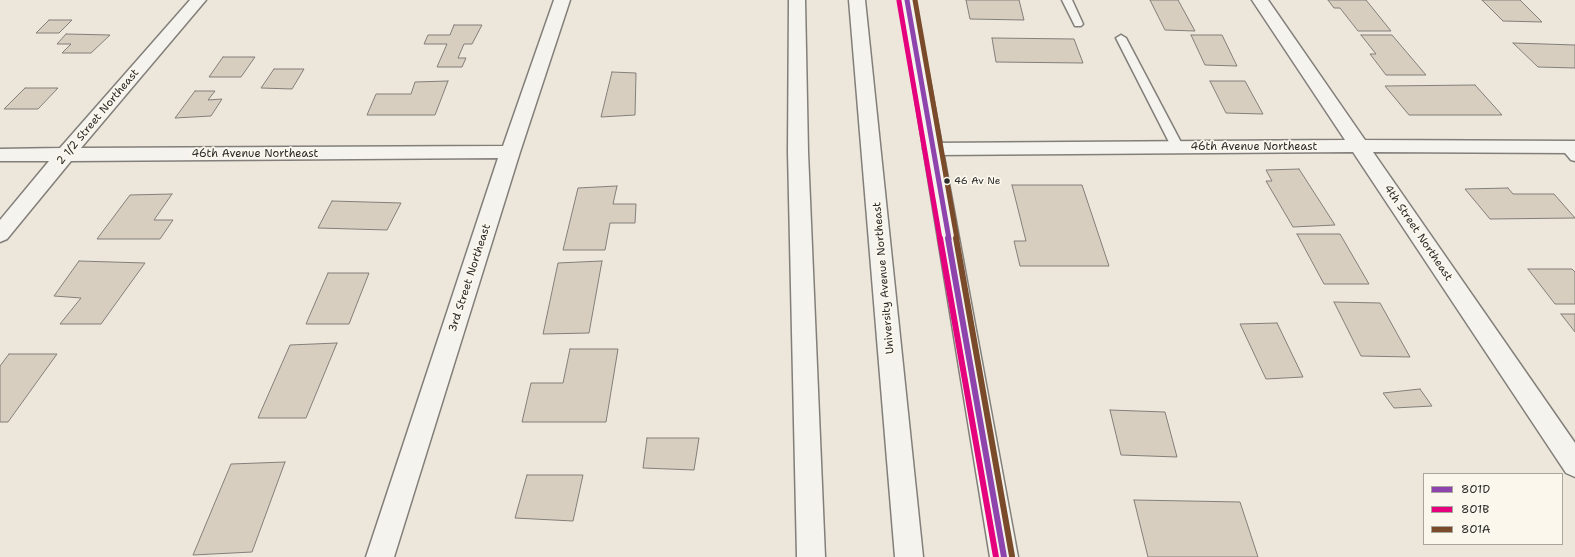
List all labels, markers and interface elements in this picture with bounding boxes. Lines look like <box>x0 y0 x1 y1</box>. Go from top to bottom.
street label: 2 1/2 Street Northeast <box>54 66 142 168</box>
street label: 46th Avenue Northeast <box>1191 140 1317 154</box>
street label: 46th Avenue Northeast <box>192 147 318 161</box>
place label: 46 Av Ne <box>954 175 1000 187</box>
marker: 46 Av Ne <box>942 176 952 186</box>
street label: 4th Street Northeast <box>1381 182 1455 284</box>
street label: University Avenue Northeast <box>871 201 897 355</box>
street label: 3rd Street Northeast <box>446 222 494 334</box>
legend <box>1423 473 1563 545</box>
text: 801D <box>1461 481 1490 497</box>
text: 801B <box>1461 501 1489 517</box>
text: 801A <box>1461 521 1491 537</box>

